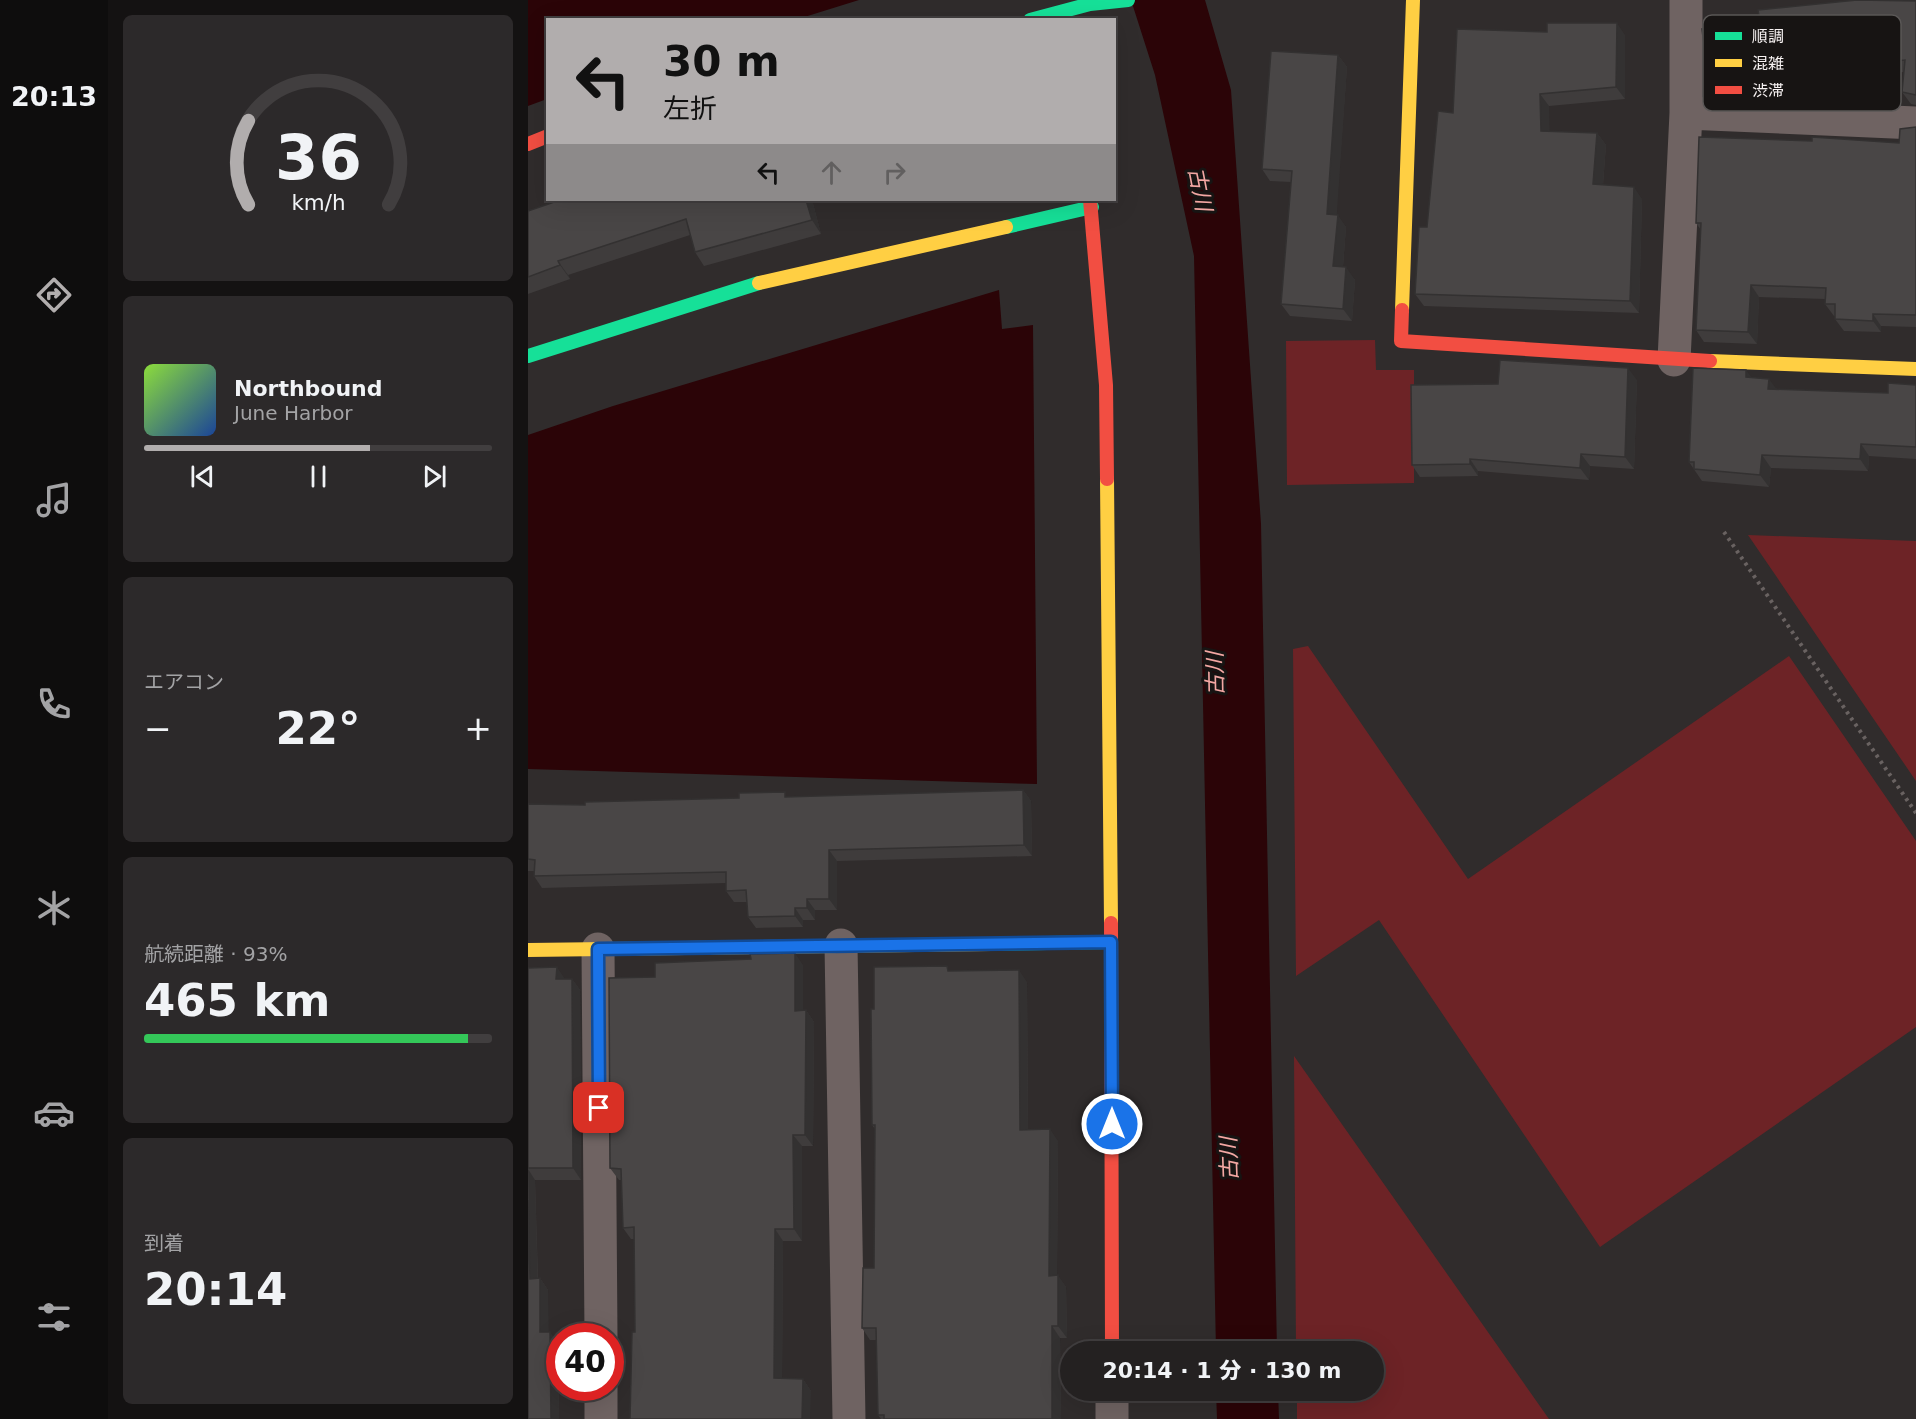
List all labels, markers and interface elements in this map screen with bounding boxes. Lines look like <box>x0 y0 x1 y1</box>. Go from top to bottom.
legend <box>1703 15 1901 111</box>
text: 順調 <box>1752 27 1784 46</box>
text: 30 m <box>663 37 780 86</box>
icon: left <box>564 42 642 120</box>
text: 混雑 <box>1752 54 1784 73</box>
text: 20:13 <box>11 81 97 112</box>
text: 渋滞 <box>1752 81 1784 100</box>
text: 左折 <box>663 93 717 124</box>
text: 36 <box>275 121 361 194</box>
icon: left <box>752 156 785 189</box>
icon: ahead <box>815 156 848 189</box>
icon: right <box>878 156 911 189</box>
water label: 古川 <box>1184 165 1217 215</box>
text: km/h <box>291 190 345 215</box>
icon: directions <box>33 274 75 316</box>
text: Northbound <box>234 376 383 401</box>
text: June Harbor <box>234 401 353 425</box>
icon: previous <box>186 460 219 493</box>
icon: pause <box>302 460 335 493</box>
icon: next <box>418 460 451 493</box>
icon: music <box>33 479 75 521</box>
water label: 古川 <box>1202 650 1228 696</box>
text: エアコン <box>144 670 224 694</box>
icon: phone <box>33 683 75 725</box>
text: 22° <box>275 702 361 755</box>
text: − <box>144 709 172 748</box>
text: + <box>464 709 492 748</box>
icon: climate <box>33 887 75 929</box>
text: 航続距離 · 93% <box>144 942 288 966</box>
text: 465 km <box>144 974 330 1027</box>
pin <box>573 1082 624 1133</box>
icon: arrive <box>582 1091 615 1124</box>
icon: car <box>33 1092 75 1134</box>
position arrow <box>1080 1092 1144 1156</box>
water label: 古川 <box>1216 1135 1242 1181</box>
text: 到着 <box>144 1231 184 1255</box>
text: 20:14 <box>144 1263 287 1316</box>
icon: filters <box>33 1296 75 1338</box>
speed limit sign: 40 <box>546 1323 624 1401</box>
text: 20:14 · 1 分 · 130 m <box>1103 1358 1341 1383</box>

